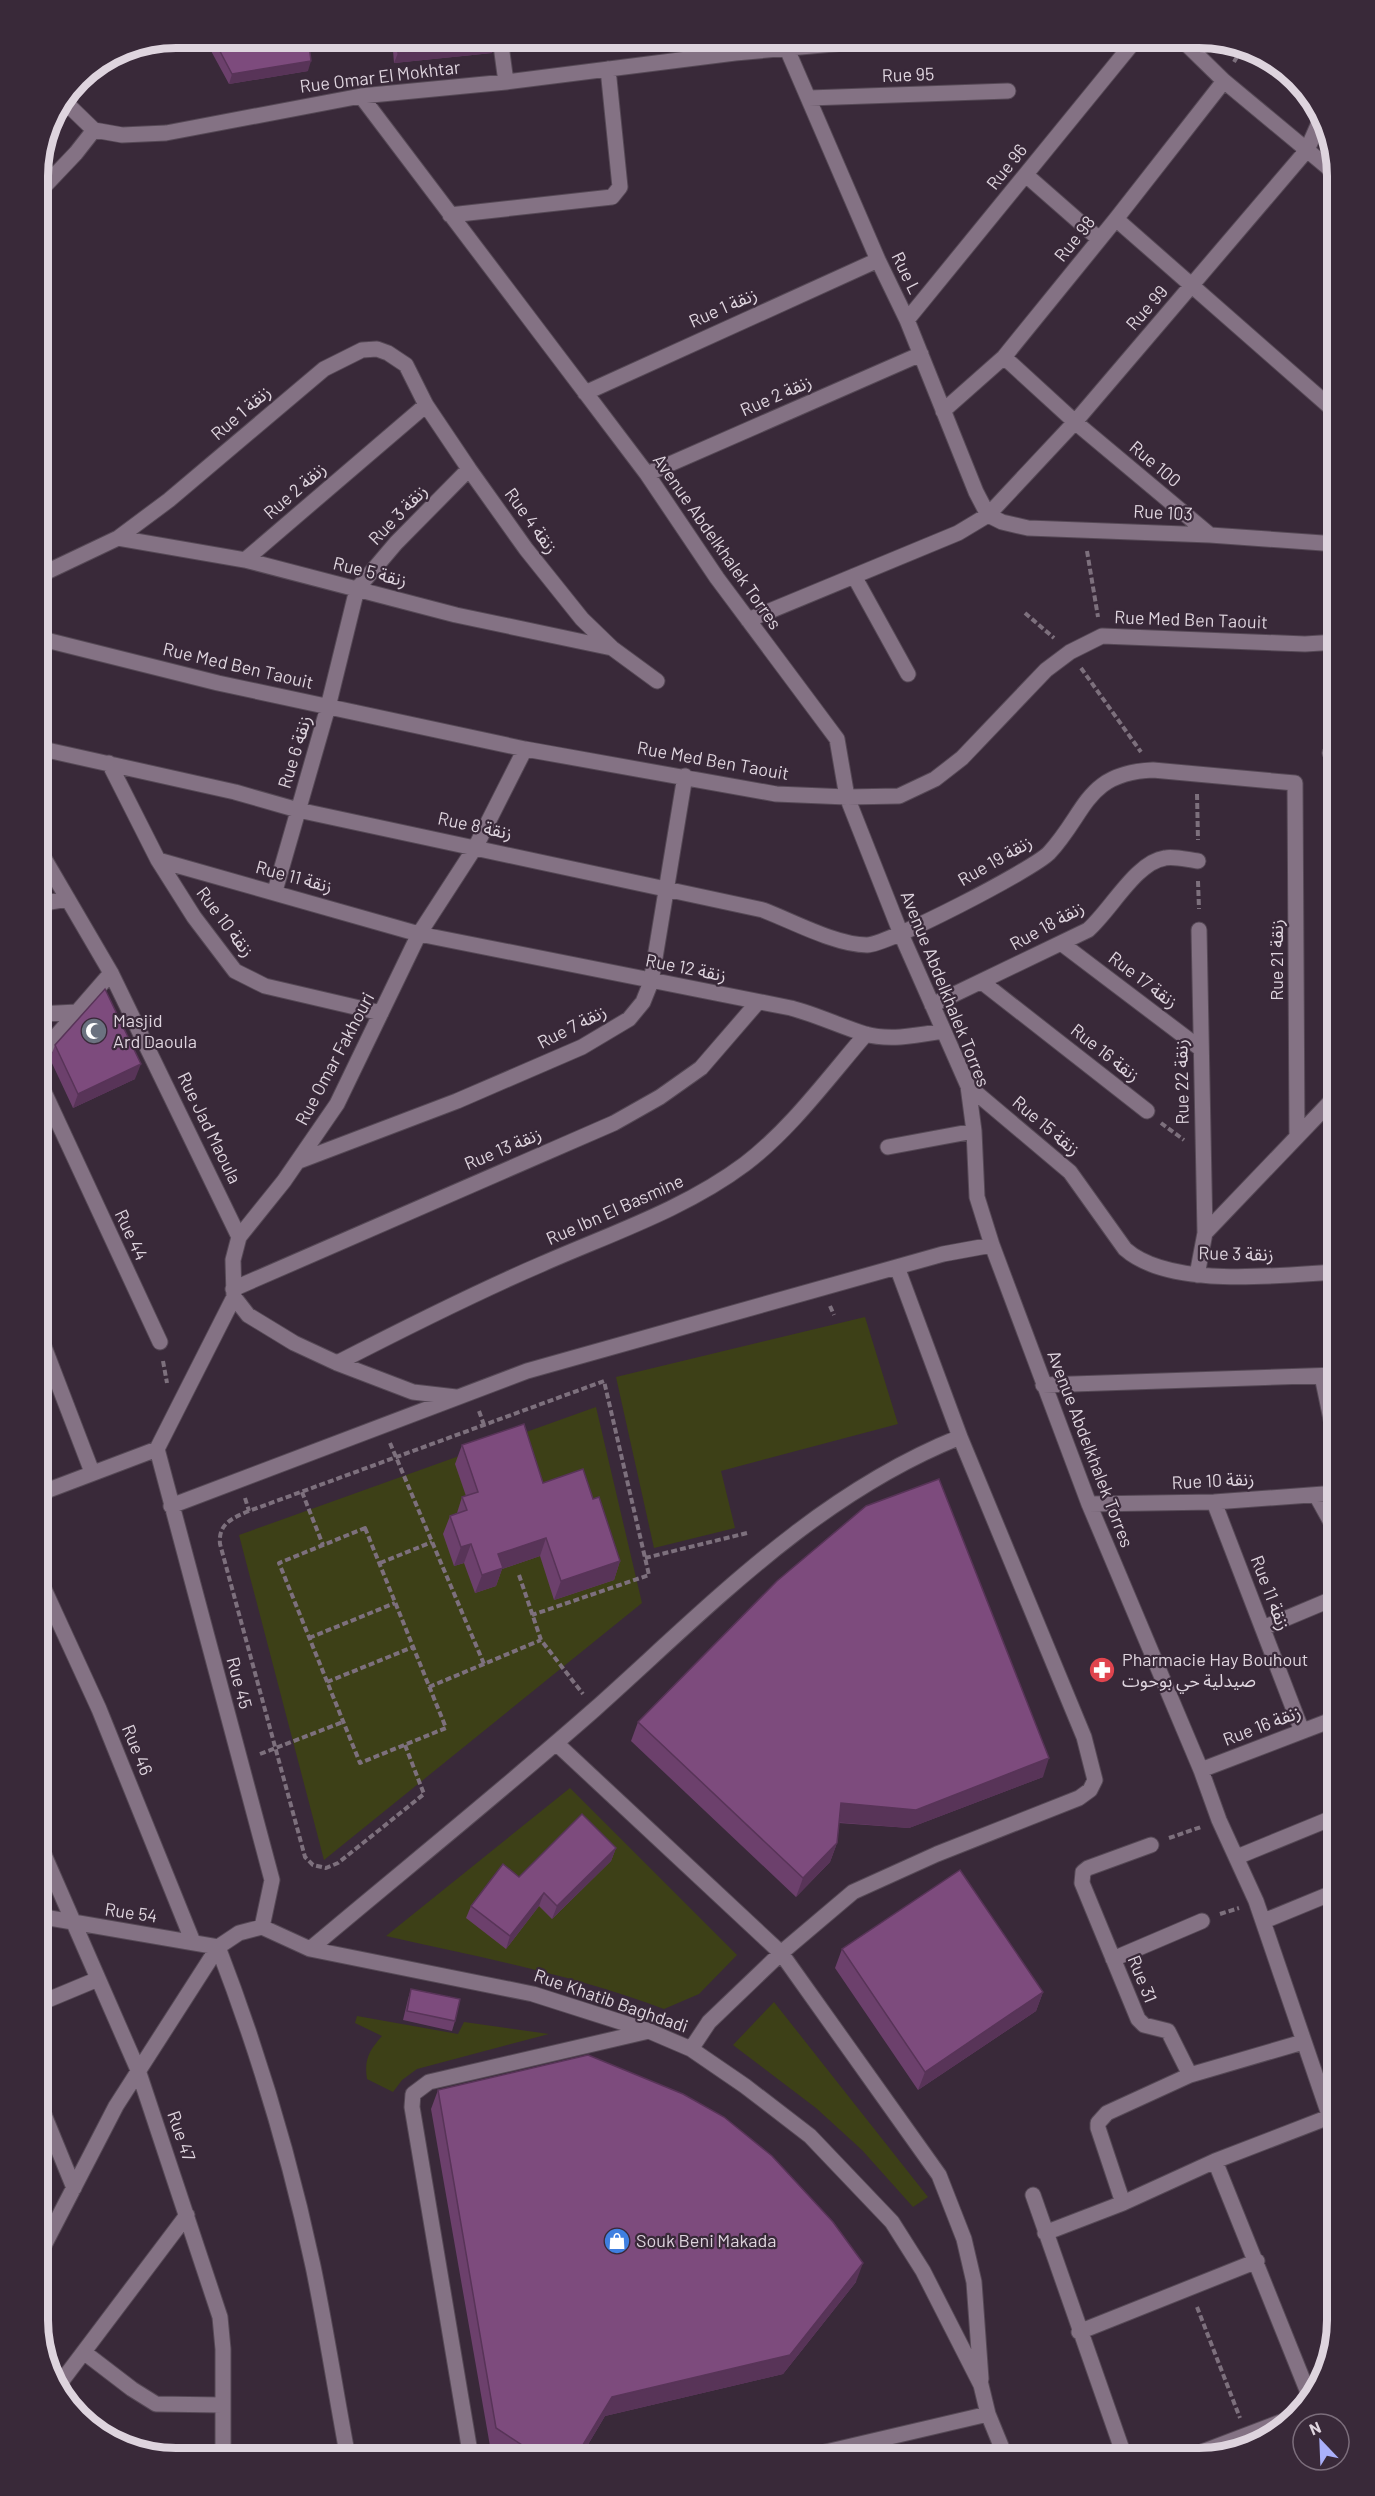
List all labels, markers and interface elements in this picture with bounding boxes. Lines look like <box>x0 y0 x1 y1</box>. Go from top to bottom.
street label: Rue Omar El Mokhtar <box>298 55 462 97</box>
street label: Rue 95 <box>881 62 935 86</box>
street label: Rue 96 <box>981 139 1031 194</box>
street label: Rue 98 <box>1049 211 1099 266</box>
street label: Rue L <box>887 248 926 297</box>
street label: Rue 99 <box>1121 280 1172 334</box>
street label: Rue 1 زنقة <box>685 282 761 333</box>
street label: Rue 2 زنقة <box>737 370 815 421</box>
street label: Rue 1 زنقة <box>206 380 276 445</box>
street label: Rue 100 <box>1125 435 1186 491</box>
street label: Avenue Abdelkhalek Torres <box>649 449 787 633</box>
street label: Rue 2 زنقة <box>259 457 331 524</box>
street label: Rue 3 زنقة <box>363 480 432 550</box>
street label: Rue 4 زنقة <box>500 483 563 558</box>
street label: Rue 103 <box>1133 499 1193 525</box>
street label: Rue 5 زنقة <box>331 551 409 592</box>
street label: Rue Med Ben Taouit <box>1114 605 1268 633</box>
street label: Rue Med Ben Taouit <box>161 637 316 693</box>
street label: Rue 6 زنقة <box>273 712 317 791</box>
street label: Rue Med Ben Taouit <box>636 736 791 784</box>
street label: Rue 8 زنقة <box>436 806 514 845</box>
street label: Rue 19 زنقة <box>954 830 1036 891</box>
street label: Rue 11 زنقة <box>253 855 335 898</box>
street label: Rue 10 زنقة <box>191 882 259 962</box>
street label: Avenue Abdelkhalek Torres <box>897 888 995 1090</box>
street label: Rue 18 زنقة <box>1005 896 1088 955</box>
street label: Rue 21 زنقة <box>1265 919 1288 1001</box>
street label: Rue 17 زنقة <box>1104 946 1183 1013</box>
street label: Rue 12 زنقة <box>644 948 729 987</box>
street label: Rue Omar Fakhouri <box>290 988 378 1129</box>
street label: Rue 7 زنقة <box>533 999 610 1054</box>
place label: Masjid Ard Daoula <box>113 1009 197 1052</box>
mosque icon: Masjid Ard Daoula <box>79 1016 109 1046</box>
street label: Rue 16 زنقة <box>1066 1018 1145 1087</box>
street label: Rue 22 زنقة <box>1169 1039 1194 1125</box>
street label: Rue Jad Maoula <box>173 1068 246 1187</box>
street label: Rue 15 زنقة <box>1008 1091 1085 1161</box>
street label: Rue 13 زنقة <box>461 1122 545 1175</box>
street label: Rue Ibn El Basmine <box>543 1169 687 1249</box>
street label: Rue 44 <box>111 1206 153 1264</box>
street label: Rue 3 زنقة <box>1198 1241 1274 1266</box>
street label: Avenue Abdelkhalek Torres <box>1043 1347 1139 1550</box>
street label: Rue 10 زنقة <box>1171 1467 1255 1494</box>
street label: Rue 11 زنقة <box>1246 1552 1295 1634</box>
place label: Pharmacie Hay Bouhout صيدلية حي بوحوت <box>1122 1648 1308 1694</box>
street label: Rue 45 <box>222 1654 257 1711</box>
pharmacy icon: Pharmacie Hay Bouhout صيدلية حي بوحوت <box>1087 1655 1117 1685</box>
street label: Rue 16 زنقة <box>1220 1700 1304 1751</box>
street label: Rue 46 <box>118 1721 158 1778</box>
street label: Rue 54 <box>103 1897 159 1927</box>
street label: Rue 31 <box>1123 1952 1162 2006</box>
street label: Rue Khatib Baghdadi <box>531 1963 691 2037</box>
street label: Rue 47 <box>163 2108 201 2164</box>
shop icon: Souk Beni Makada <box>602 2226 632 2256</box>
place label: Souk Beni Makada <box>636 2229 777 2251</box>
north arrow <box>1291 2412 1351 2472</box>
text: N <box>1306 2417 1324 2439</box>

